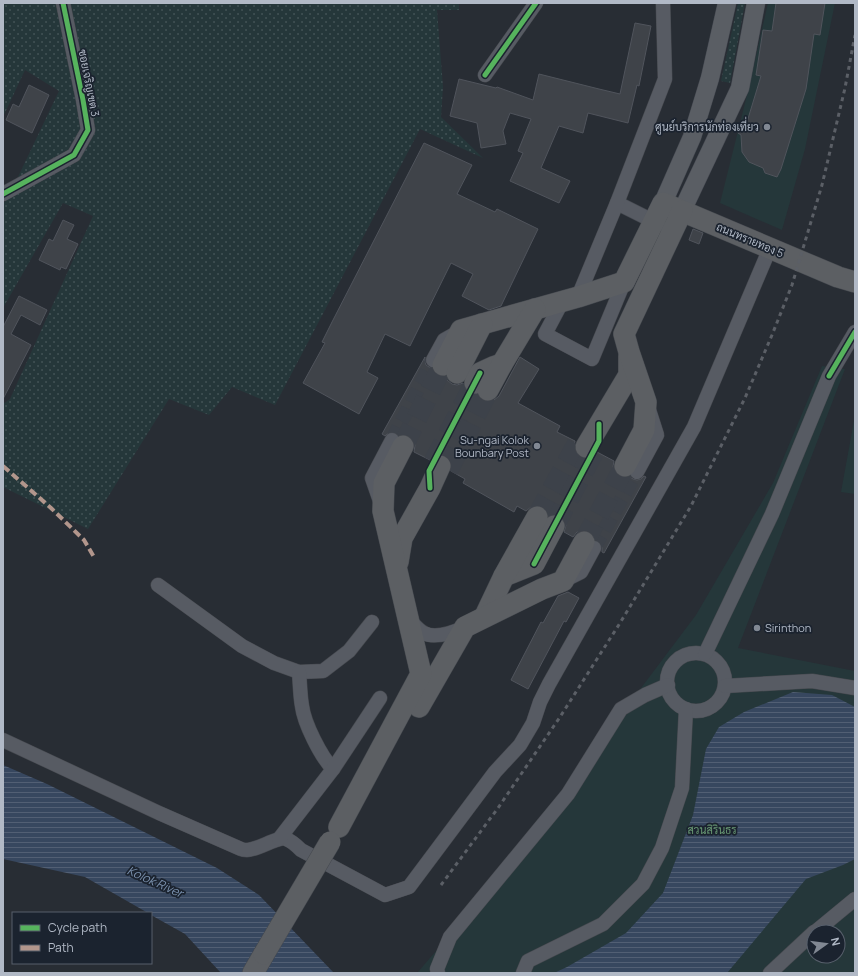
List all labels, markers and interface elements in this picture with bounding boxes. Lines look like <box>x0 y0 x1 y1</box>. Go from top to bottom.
street label: ซอยเจริญเขต 3 <box>76 48 103 118</box>
place label: ศูนย์บริการนักท่องเที่ยว <box>655 116 759 135</box>
marker: ศูนย์บริการนักท่องเที่ยว <box>762 122 772 132</box>
street label: ถนนทรายทอง 5 <box>714 219 786 260</box>
place label: Su-ngai Kolok Bounbary Post <box>455 432 530 460</box>
marker: Su-ngai Kolok Bounbary Post <box>532 441 542 451</box>
place label: Sirinthon <box>765 620 811 635</box>
marker: Sirinthon <box>752 623 762 633</box>
park label: สวนสิรินธร <box>687 822 737 837</box>
water label: Kolok River <box>125 862 187 902</box>
legend <box>12 912 152 964</box>
text: Cycle path <box>48 919 107 936</box>
north arrow <box>806 924 846 964</box>
text: N <box>828 936 844 947</box>
text: Path <box>48 939 74 956</box>

